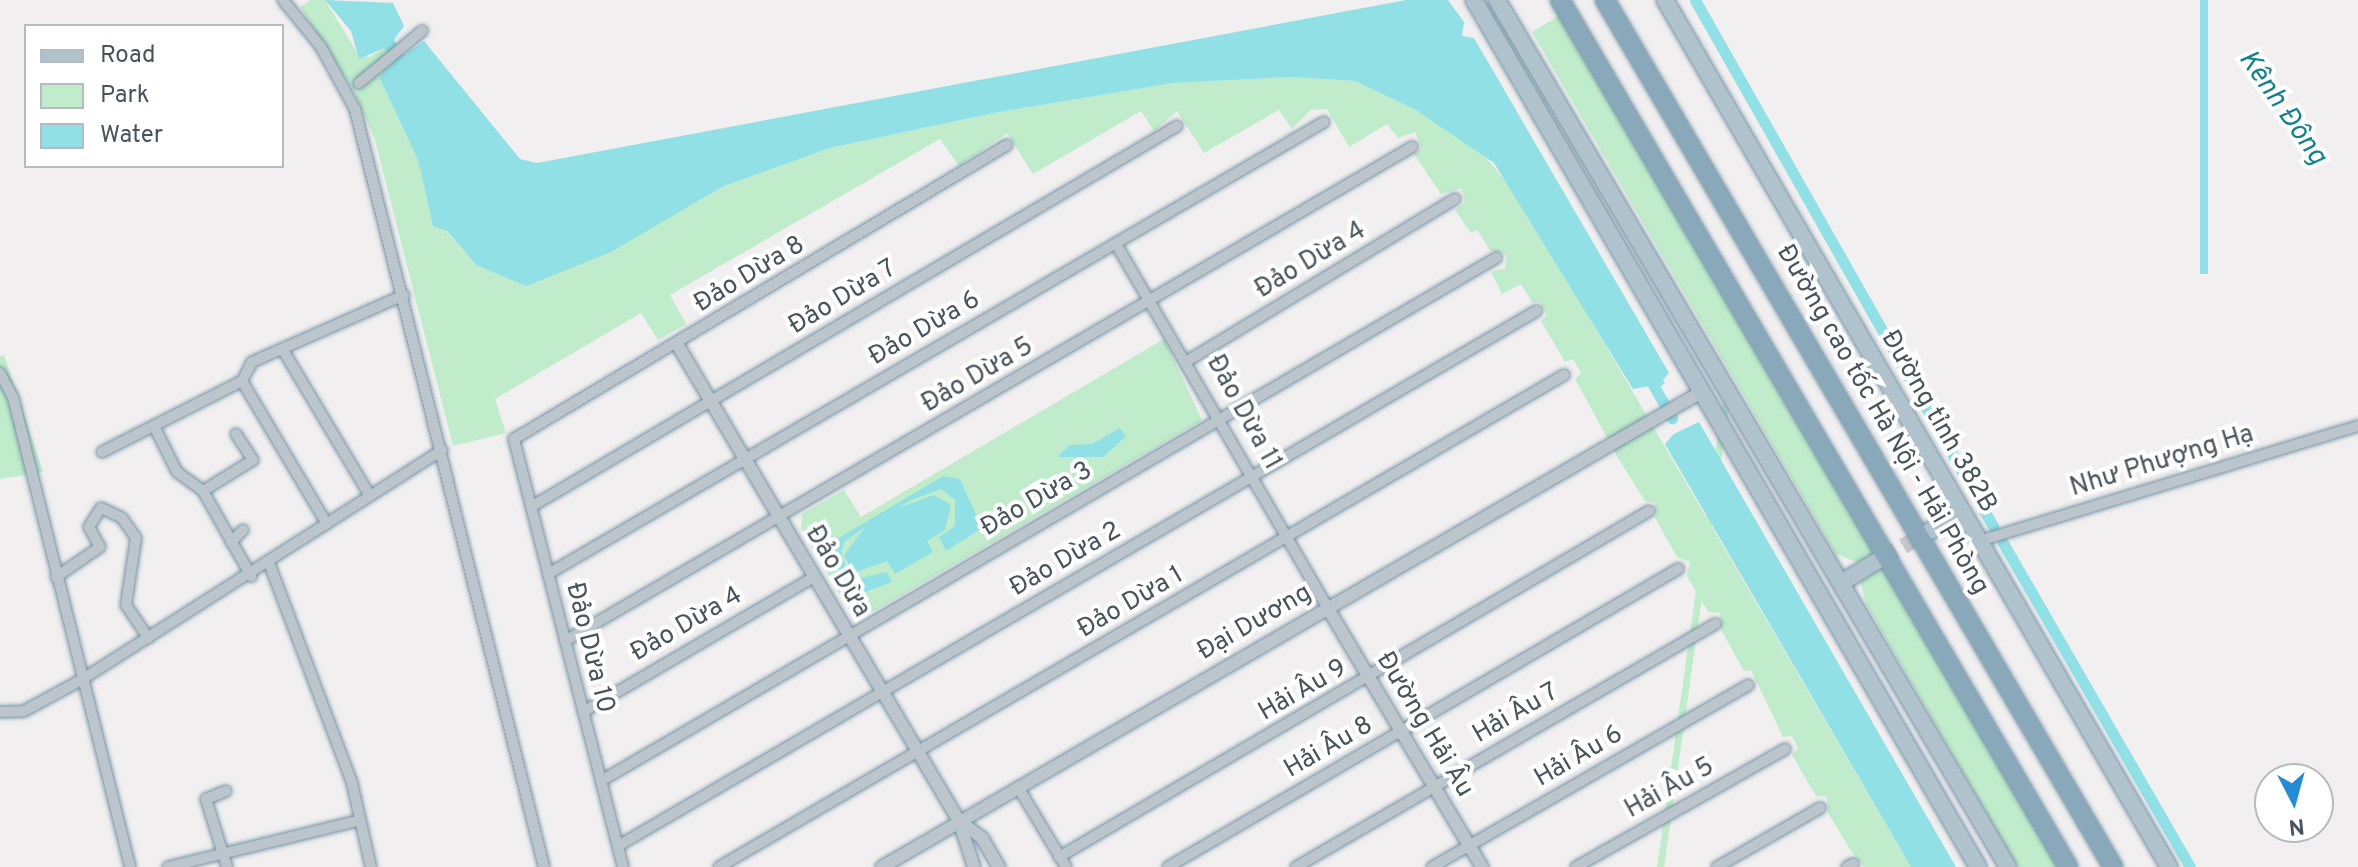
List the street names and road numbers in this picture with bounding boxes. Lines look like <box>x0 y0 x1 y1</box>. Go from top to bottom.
street label: Đảo Dừa 4 <box>1250 216 1372 306</box>
street label: Đảo Dừa 8 <box>689 230 811 320</box>
street label: Đường cao tốc Hà Nội - Hải Phòng <box>1769 240 1995 600</box>
street label: Đảo Dừa 7 <box>783 254 903 342</box>
street label: Đảo Dừa 6 <box>864 285 986 373</box>
street label: Đường tỉnh 382B <box>1873 325 2003 519</box>
street label: Đảo Dừa 5 <box>917 332 1039 420</box>
street label: Đảo Dừa 11 <box>1199 350 1287 476</box>
street label: Như Phượng Hạ <box>2067 419 2257 505</box>
street label: Đảo Dừa 3 <box>976 456 1098 544</box>
street label: Đảo Dừa 2 <box>1005 516 1127 604</box>
street label: Đảo Dừa <box>798 521 876 623</box>
street label: Đảo Dừa 1 <box>1073 560 1189 646</box>
street label: Đại Dương <box>1192 578 1318 668</box>
street label: Đảo Dừa 10 <box>558 579 620 717</box>
street label: Đảo Dừa 4 <box>626 581 748 669</box>
street label: Đường Hải Âu <box>1368 646 1480 804</box>
street label: Hải Âu 9 <box>1253 653 1353 729</box>
street label: Hải Âu 7 <box>1467 677 1565 751</box>
street label: Hải Âu 8 <box>1279 710 1379 786</box>
street label: Hải Âu 6 <box>1529 719 1629 795</box>
street label: Hải Âu 5 <box>1619 752 1721 826</box>

